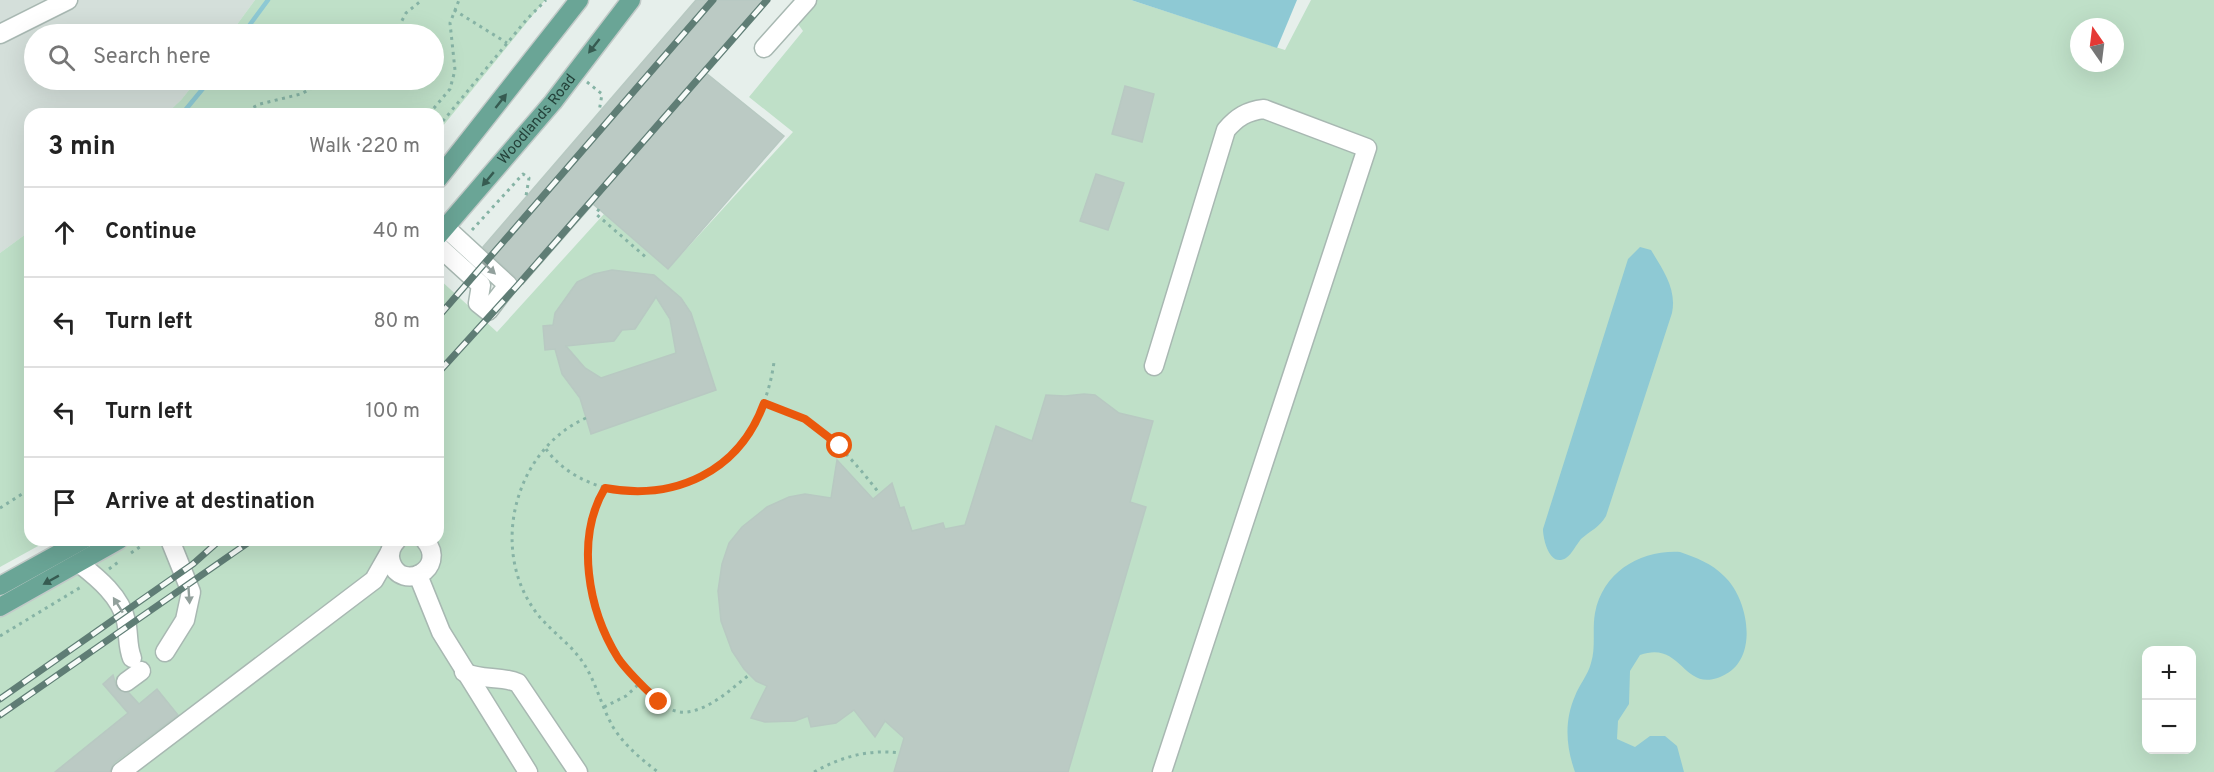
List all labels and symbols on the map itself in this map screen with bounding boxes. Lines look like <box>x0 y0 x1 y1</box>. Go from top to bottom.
north arrow <box>2070 18 2124 72</box>
one-way arrow <box>588 38 601 54</box>
street label: Woodlands Road <box>494 70 580 169</box>
one-way arrow <box>494 93 507 109</box>
one-way arrow <box>482 171 495 187</box>
one-way arrow <box>481 261 496 275</box>
route start <box>826 432 852 458</box>
one-way arrow <box>42 575 59 585</box>
one-way arrow <box>184 586 194 605</box>
one-way arrow <box>112 596 123 613</box>
route end <box>645 688 671 714</box>

